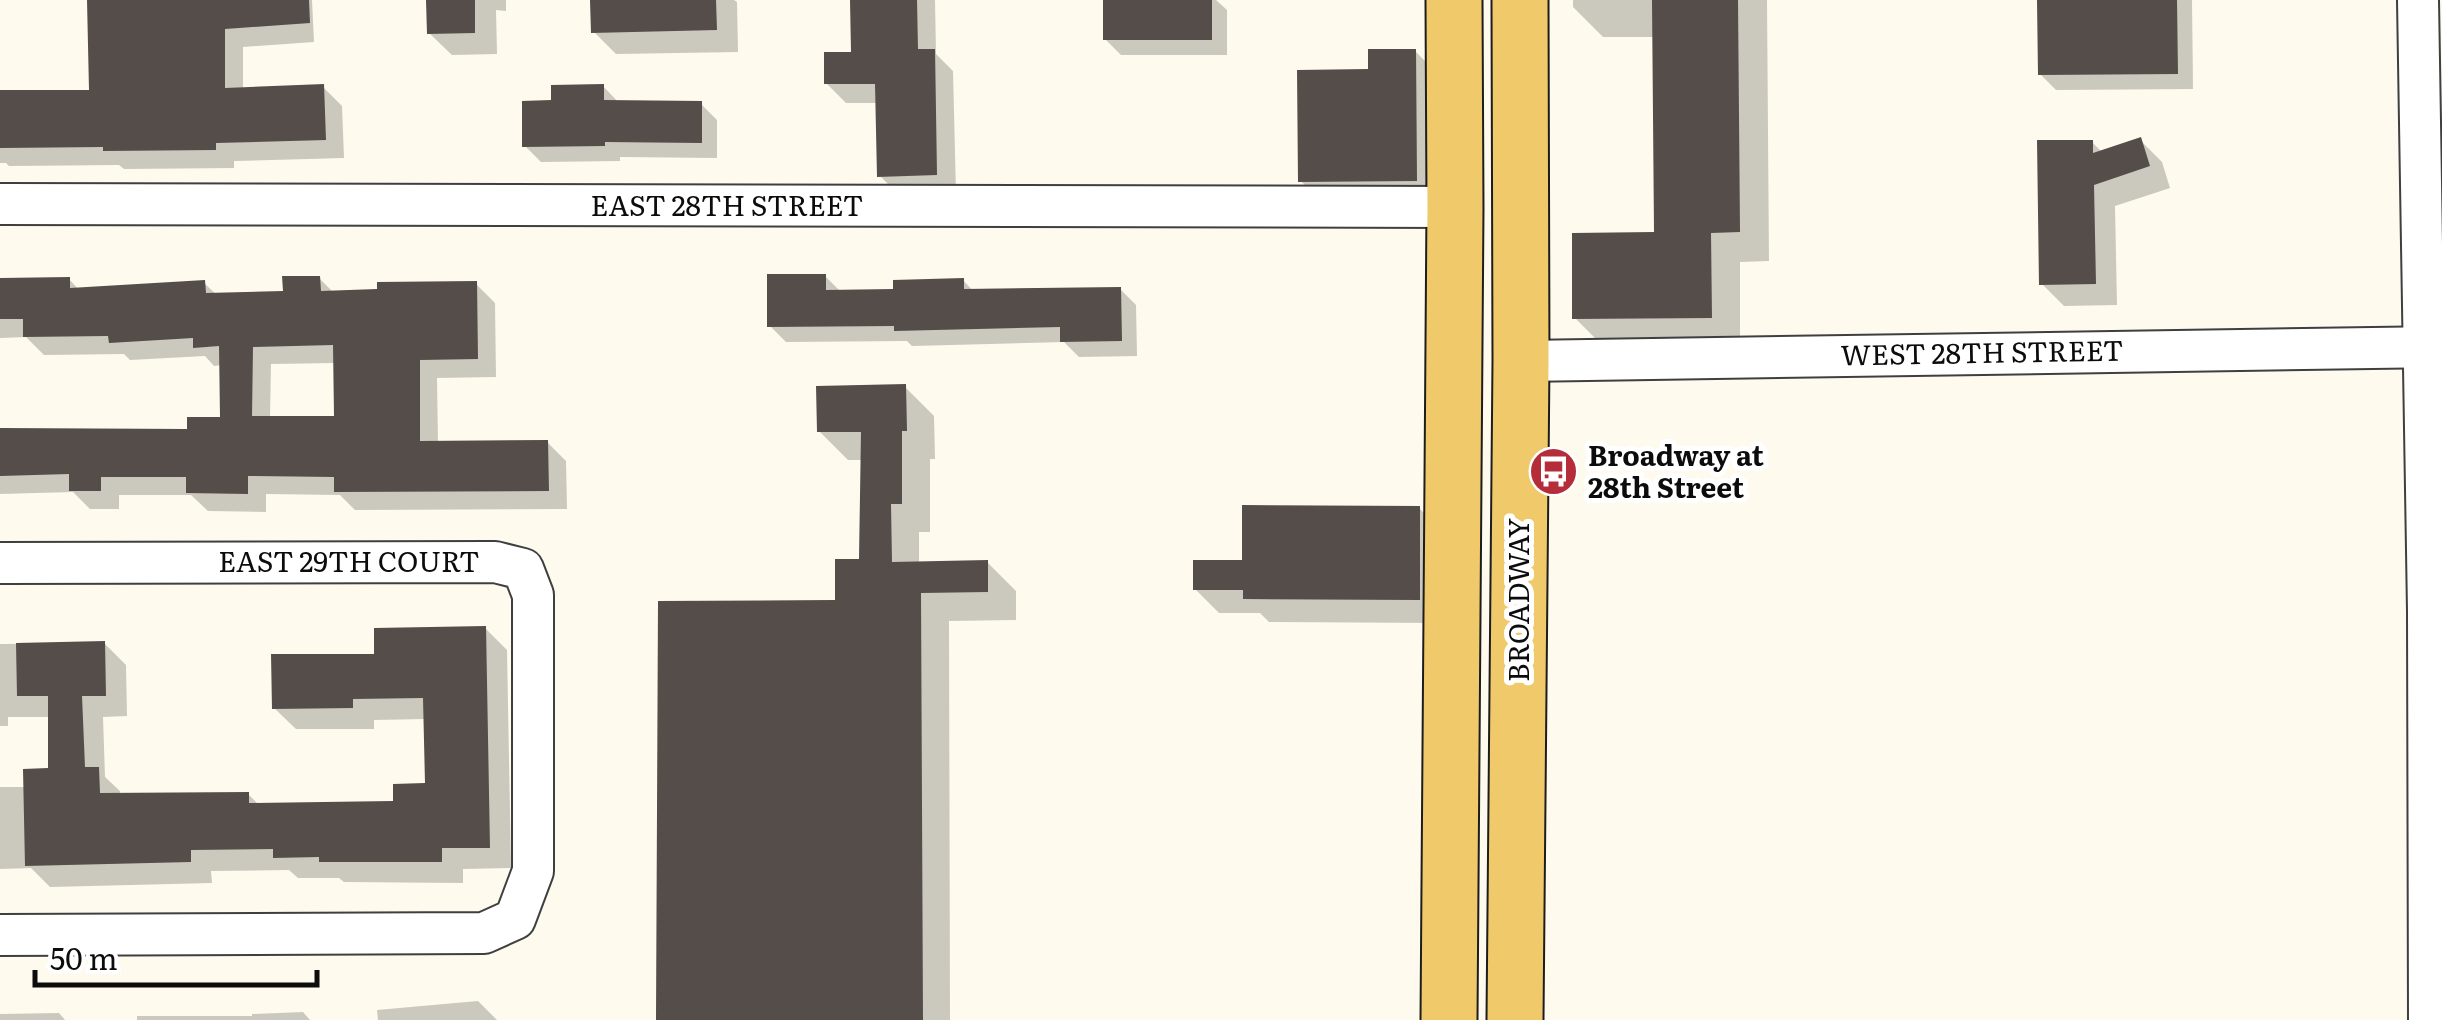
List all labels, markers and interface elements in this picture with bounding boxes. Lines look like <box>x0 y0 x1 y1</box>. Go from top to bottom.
street label: EAST 28TH STREET <box>591 183 863 225</box>
street label: WEST 28TH STREET <box>1840 328 2124 374</box>
place label: Broadway at 28th Street <box>1588 433 1764 507</box>
bus stop icon: Broadway at 28th Street <box>1527 446 1579 498</box>
street label: BROADWAY <box>1496 518 1538 682</box>
street label: EAST 29TH COURT <box>218 539 480 581</box>
scale bar <box>35 925 318 987</box>
text: 50 m <box>50 935 118 979</box>

